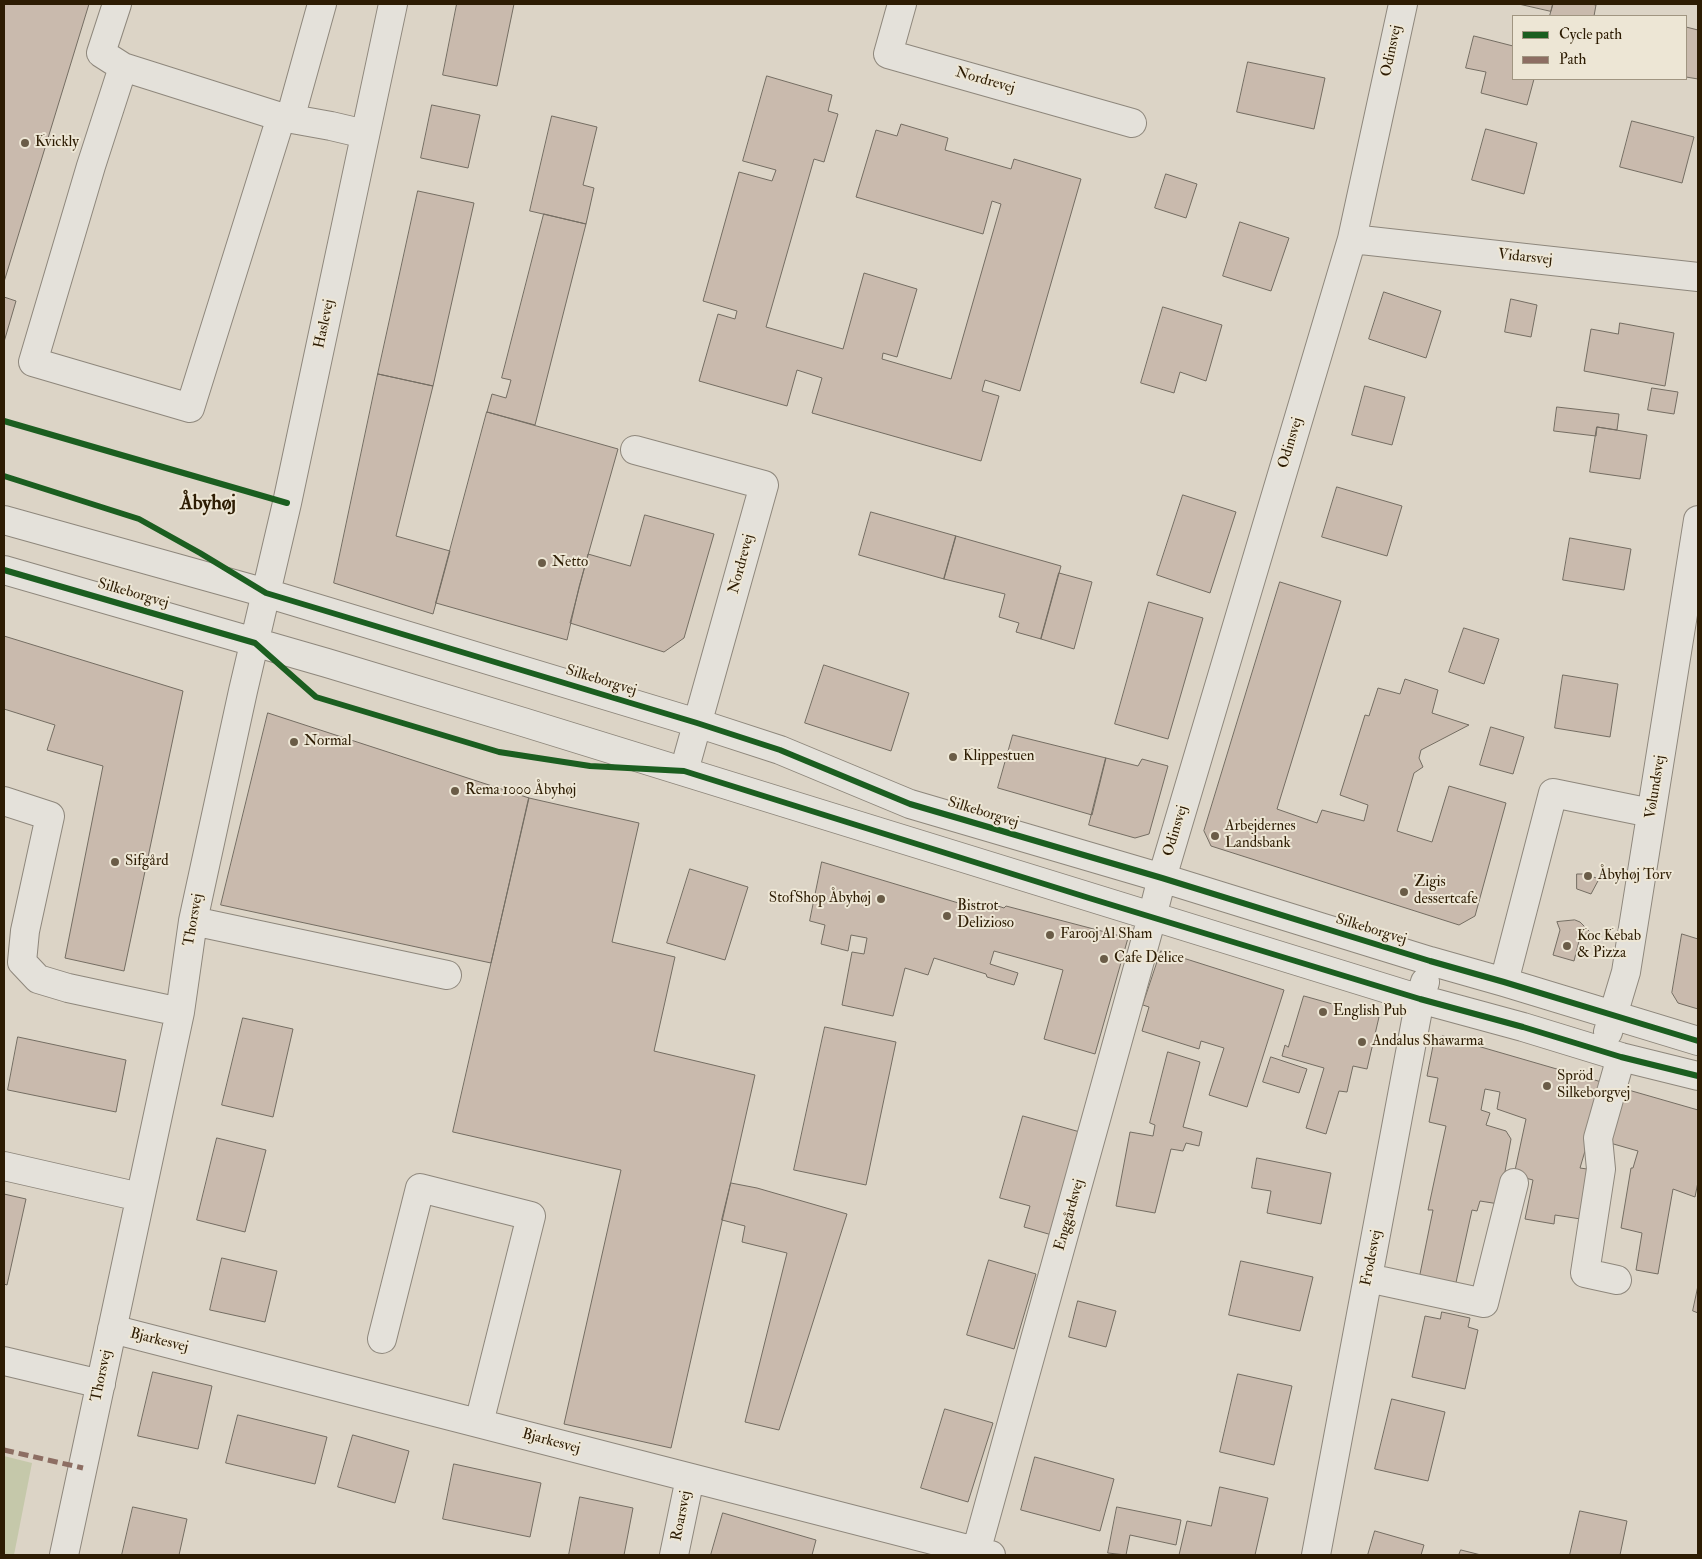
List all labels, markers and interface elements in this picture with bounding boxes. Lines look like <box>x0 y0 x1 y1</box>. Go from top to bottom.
legend <box>1512 15 1687 80</box>
street label: Odinsvej <box>1378 23 1406 79</box>
text: Cycle path <box>1559 25 1622 44</box>
text: Path <box>1559 50 1586 69</box>
street label: Nordrevej <box>953 64 1017 98</box>
place label: Kvickly <box>35 134 79 152</box>
marker: Kvickly <box>19 137 31 149</box>
street label: Vidarsvej <box>1497 246 1553 270</box>
street label: Haslevej <box>311 298 339 350</box>
street label: Odinsvej <box>1275 415 1307 471</box>
district label: Åbyhøj <box>180 493 236 517</box>
street label: Nordrevej <box>725 532 759 596</box>
place label: Netto <box>552 554 588 572</box>
marker: Netto <box>536 557 548 569</box>
street label: Silkeborgvej <box>95 575 171 613</box>
street label: Silkeborgvej <box>563 662 639 700</box>
place label: Normal <box>304 733 352 751</box>
marker: Normal <box>288 736 300 748</box>
place label: Klippestuen <box>963 748 1034 766</box>
marker: Klippestuen <box>947 751 959 763</box>
street label: Vølundsvej <box>1642 754 1670 820</box>
place label: Rema 1000 Åbyhøj <box>465 782 576 800</box>
marker: Rema 1000 Åbyhøj <box>449 785 461 797</box>
street label: Silkeborgvej <box>945 794 1021 832</box>
street label: Odinsvej <box>1160 803 1192 859</box>
place label: Arbejdernes Landsbank <box>1225 818 1296 853</box>
marker: Arbejdernes Landsbank <box>1209 830 1221 842</box>
place label: Sifgård <box>125 853 169 871</box>
marker: Sifgård <box>109 856 121 868</box>
place label: Åbyhøj Torv <box>1598 867 1672 885</box>
marker: Åbyhøj Torv <box>1582 870 1594 882</box>
place label: Zigis dessertcafe <box>1414 874 1478 909</box>
marker: Zigis dessertcafe <box>1398 886 1410 898</box>
place label: StofShop Åbyhøj <box>769 890 871 908</box>
street label: Thorsvej <box>181 892 207 948</box>
marker: StofShop Åbyhøj <box>875 893 887 905</box>
place label: Bistrot Delizioso <box>957 898 1014 933</box>
marker: Bistrot Delizioso <box>941 910 953 922</box>
street label: Silkeborgvej <box>1333 911 1409 949</box>
place label: Farooj Al Sham <box>1060 926 1152 944</box>
place label: Koc Kebab & Pizza <box>1577 928 1641 963</box>
marker: Farooj Al Sham <box>1044 929 1056 941</box>
marker: Koc Kebab & Pizza <box>1561 940 1573 952</box>
place label: Cafe Delice <box>1114 950 1184 968</box>
marker: Cafe Delice <box>1098 953 1110 965</box>
place label: English Pub <box>1333 1003 1407 1021</box>
marker: English Pub <box>1317 1006 1329 1018</box>
place label: Andalus Shawarma <box>1372 1033 1484 1051</box>
marker: Andalus Shawarma <box>1356 1036 1368 1048</box>
place label: Spröd Silkeborgvej <box>1557 1068 1630 1103</box>
marker: Spröd Silkeborgvej <box>1541 1080 1553 1092</box>
street label: Enggårdsvej <box>1051 1177 1089 1253</box>
street label: Frodesvej <box>1358 1228 1386 1288</box>
street label: Bjarkesvej <box>128 1325 190 1357</box>
street label: Thorsvej <box>88 1348 116 1404</box>
street label: Bjarkesvej <box>520 1426 582 1458</box>
street label: Roarsvej <box>668 1489 696 1543</box>

